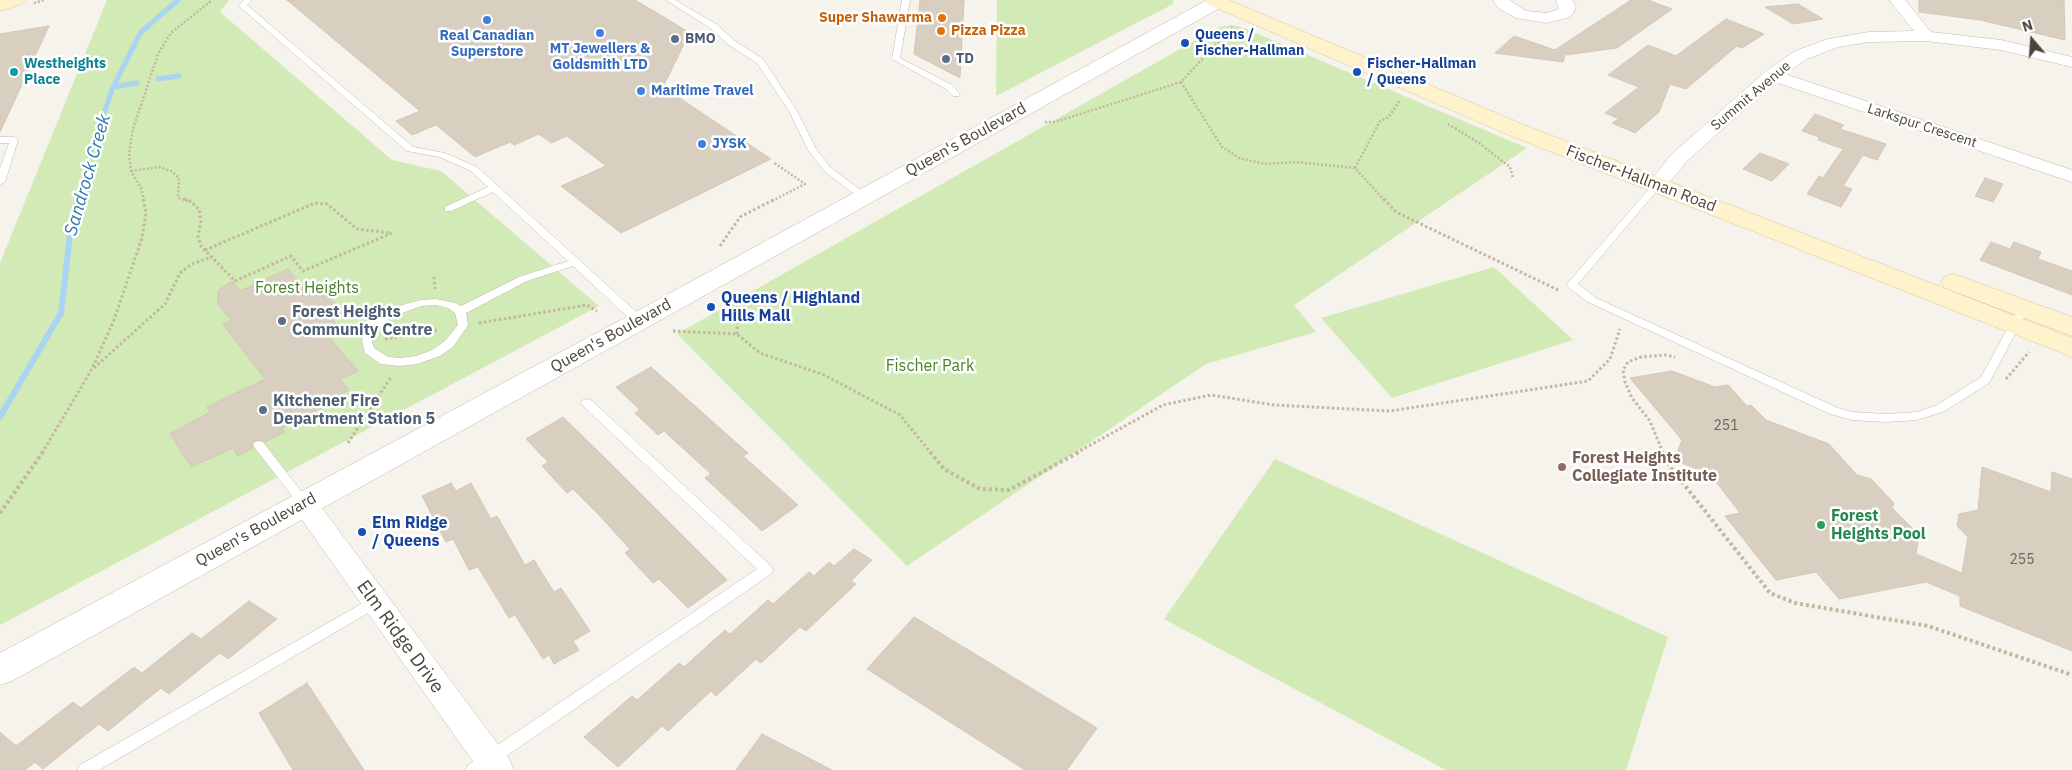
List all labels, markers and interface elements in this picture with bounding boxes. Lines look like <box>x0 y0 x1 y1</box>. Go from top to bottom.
place label: Super Shawarma <box>819 10 932 26</box>
marker: Super Shawarma <box>936 12 948 24</box>
marker: Real Canadian Superstore <box>481 14 493 26</box>
north arrow <box>2007 15 2057 65</box>
text: N <box>2020 16 2035 36</box>
place label: Pizza Pizza <box>951 23 1026 39</box>
marker: Pizza Pizza <box>935 25 947 37</box>
marker: MT Jewellers & Goldsmith LTD <box>594 27 606 39</box>
place label: Queens / Fischer-Hallman <box>1195 27 1304 59</box>
place label: Real Canadian Superstore <box>440 28 534 60</box>
place label: BMO <box>685 31 716 47</box>
marker: BMO <box>669 33 681 45</box>
marker: Queens / Fischer-Hallman <box>1179 37 1191 49</box>
place label: MT Jewellers & Goldsmith LTD <box>550 41 650 74</box>
place label: TD <box>956 51 974 67</box>
marker: TD <box>940 53 952 65</box>
place label: Westheights Place <box>24 56 106 88</box>
place label: Fischer-Hallman / Queens <box>1367 56 1476 88</box>
street label: Summit Avenue <box>1708 58 1794 134</box>
marker: Westheights Place <box>8 66 20 78</box>
marker: Fischer-Hallman / Queens <box>1351 66 1363 78</box>
place label: Maritime Travel <box>651 83 754 99</box>
marker: Maritime Travel <box>635 85 647 97</box>
street label: Queen's Boulevard <box>902 99 1030 181</box>
street label: Larkspur Crescent <box>1865 100 1979 152</box>
water label: Sandrock Creek <box>60 112 116 238</box>
place label: JYSK <box>712 136 747 152</box>
marker: JYSK <box>696 138 708 150</box>
street label: Fischer-Hallman Road <box>1563 142 1719 216</box>
park label: Forest Heights <box>255 278 359 298</box>
place label: Queens / Highland Hills Mall <box>721 288 860 326</box>
street label: Queen's Boulevard <box>547 295 675 377</box>
marker: Queens / Highland Hills Mall <box>705 301 717 313</box>
place label: Forest Heights Community Centre <box>292 302 433 340</box>
marker: Forest Heights Community Centre <box>276 315 288 327</box>
park label: Fischer Park <box>886 356 974 376</box>
place label: Kitchener Fire Department Station 5 <box>273 391 435 429</box>
marker: Kitchener Fire Department Station 5 <box>257 404 269 416</box>
house number: 251 <box>1713 418 1739 434</box>
place label: Forest Heights Collegiate Institute <box>1572 448 1717 486</box>
marker: Forest Heights Collegiate Institute <box>1556 461 1568 473</box>
street label: Queen's Boulevard <box>192 489 320 571</box>
place label: Forest Heights Pool <box>1831 506 1926 544</box>
place label: Elm Ridge / Queens <box>372 513 447 551</box>
marker: Forest Heights Pool <box>1815 519 1827 531</box>
marker: Elm Ridge / Queens <box>356 526 368 538</box>
house number: 255 <box>2009 552 2035 568</box>
street label: Elm Ridge Drive <box>351 576 449 698</box>

